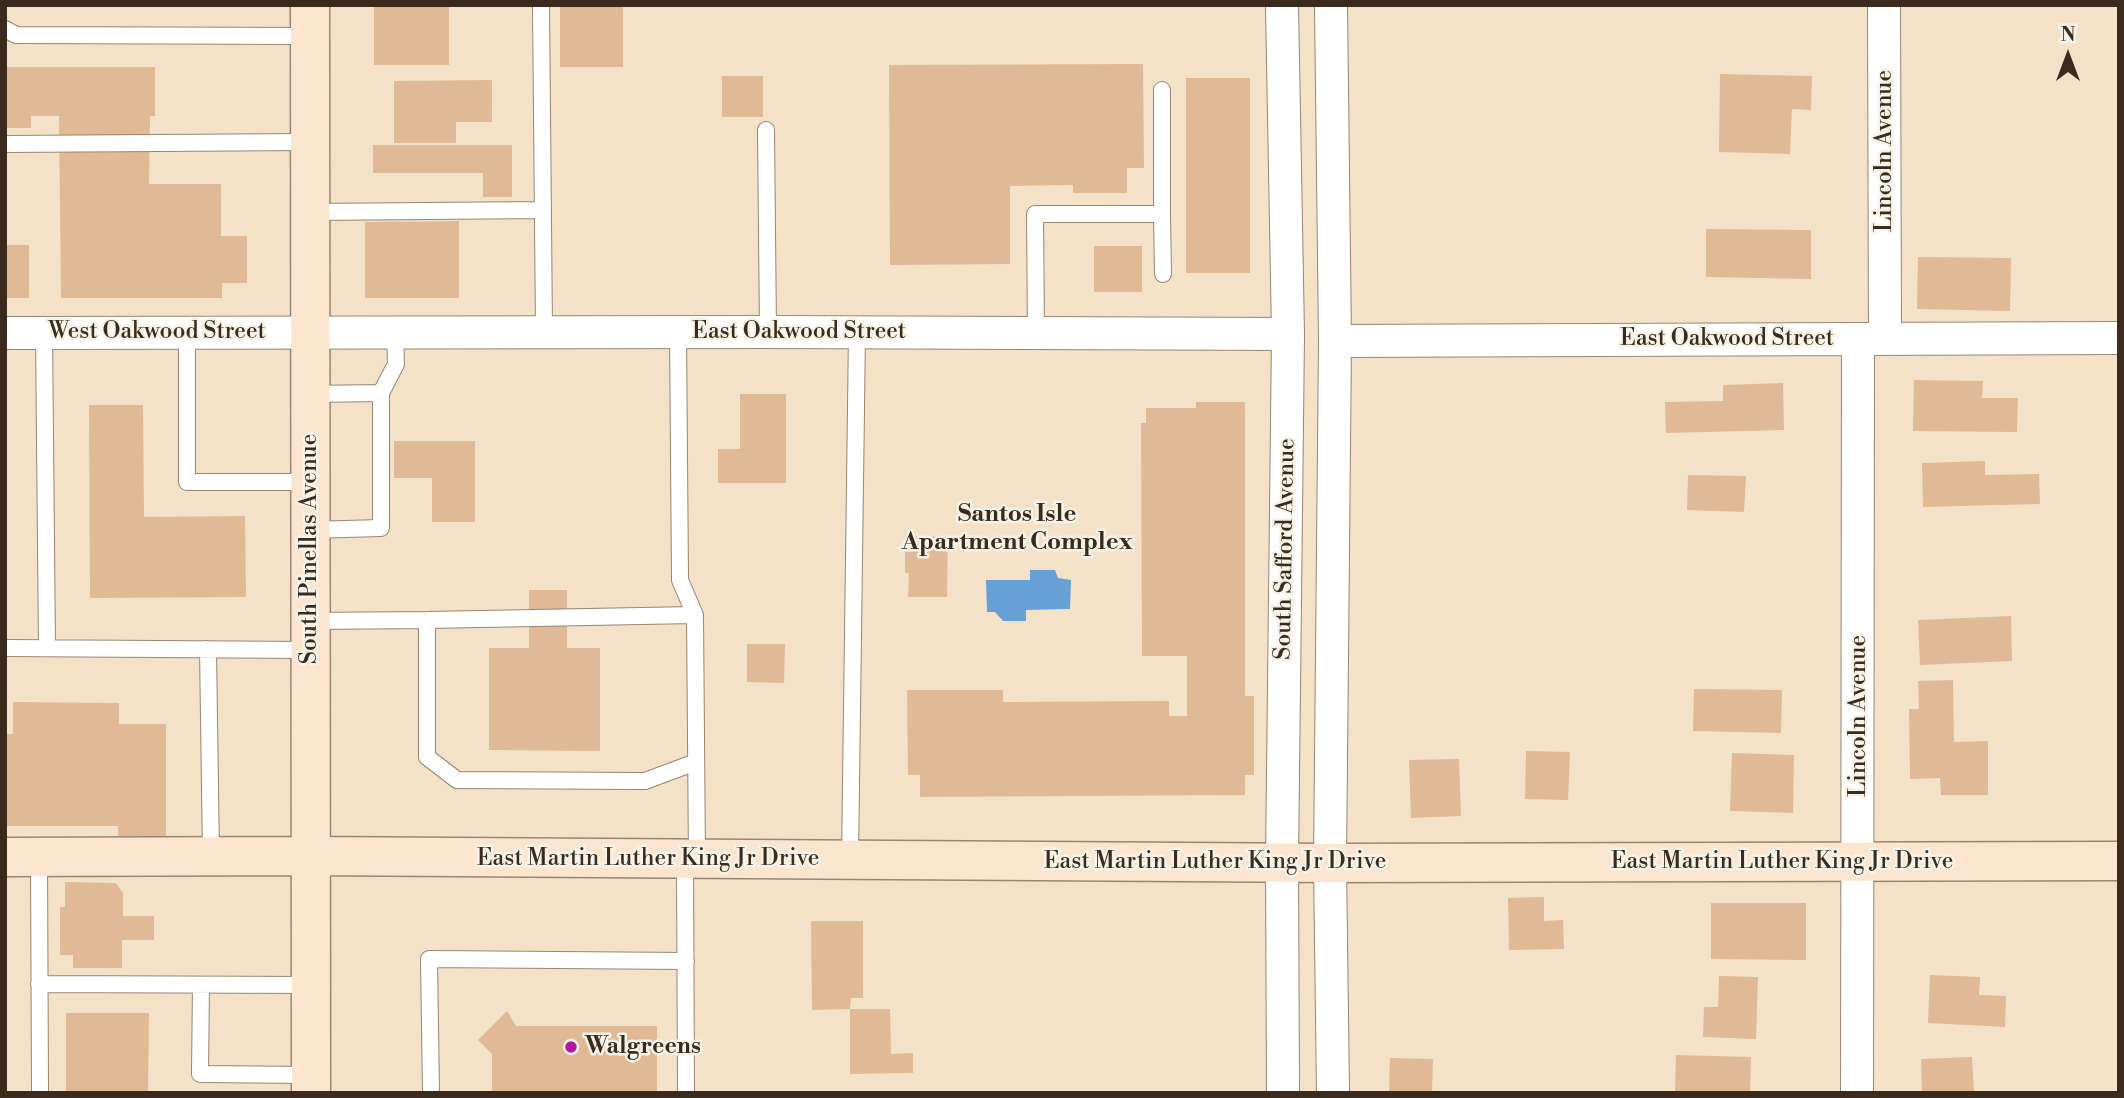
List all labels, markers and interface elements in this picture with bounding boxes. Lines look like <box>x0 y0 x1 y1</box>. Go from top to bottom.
north arrow <box>2033 21 2103 91</box>
text: N <box>2060 23 2076 47</box>
street label: Lincoln Avenue <box>1871 70 1899 232</box>
street label: West Oakwood Street <box>48 318 266 346</box>
street label: East Oakwood Street <box>692 318 906 346</box>
street label: East Oakwood Street <box>1620 325 1834 353</box>
street label: South Pinellas Avenue <box>296 434 324 664</box>
street label: South Safford Avenue <box>1270 438 1302 660</box>
district label: Santos Isle Apartment Complex <box>901 501 1133 557</box>
street label: Lincoln Avenue <box>1845 635 1873 797</box>
street label: East Martin Luther King Jr Drive <box>477 845 819 873</box>
street label: East Martin Luther King Jr Drive <box>1044 848 1386 876</box>
street label: East Martin Luther King Jr Drive <box>1611 848 1953 876</box>
place label: Walgreens <box>585 1033 701 1061</box>
marker: Walgreens <box>563 1039 579 1055</box>

